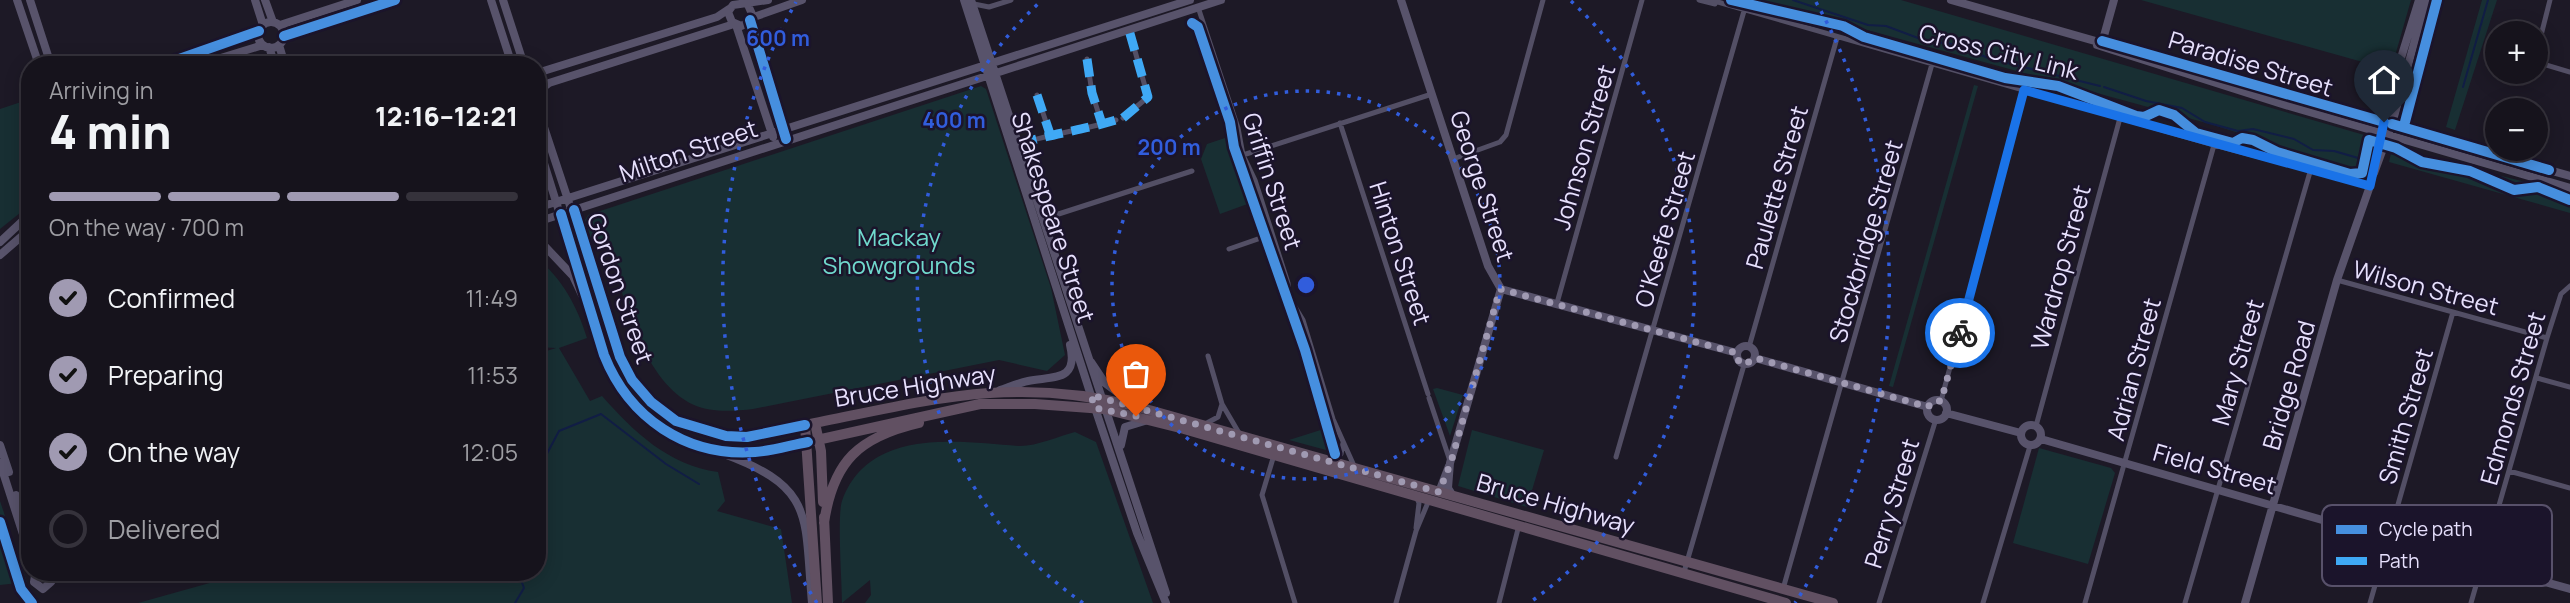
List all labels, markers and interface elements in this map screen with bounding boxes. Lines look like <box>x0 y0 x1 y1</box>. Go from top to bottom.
street label: Cross City Link <box>1916 15 2083 87</box>
map controls <box>2485 21 2548 161</box>
button: + <box>2485 21 2548 84</box>
street label: Paradise Street <box>2165 22 2337 104</box>
text: 600 m <box>746 24 810 52</box>
pin <box>2354 50 2414 122</box>
street label: Johnson Street <box>1544 61 1622 233</box>
icon: home <box>2365 61 2403 99</box>
text: Arriving in <box>49 74 154 106</box>
text: 12:16–12:21 <box>375 98 518 134</box>
button: − <box>2485 98 2548 161</box>
text: 4 min <box>49 100 172 163</box>
street label: Paulette Street <box>1737 102 1815 272</box>
text: 400 m <box>922 106 986 134</box>
street label: George Street <box>1443 106 1523 266</box>
street label: Shakespeare Street <box>1004 107 1104 327</box>
street label: Griffin Street <box>1235 108 1311 254</box>
street label: Milton Street <box>614 111 762 189</box>
text: 200 m <box>1137 133 1201 161</box>
street label: Stockbridge Street <box>1820 136 1910 346</box>
street label: O'Keefe Street <box>1626 147 1702 311</box>
street label: Hinton Street <box>1362 177 1440 329</box>
street label: Wardrop Street <box>2022 181 2098 353</box>
street label: Gordon Street <box>580 208 662 368</box>
text: On the way · 700 m <box>49 211 244 243</box>
park label: Mackay Showgrounds <box>823 220 975 281</box>
street label: Wilson Street <box>2350 252 2502 322</box>
centre of rings <box>1294 273 1318 297</box>
icon: check <box>49 279 87 317</box>
text: Confirmed <box>108 280 235 316</box>
text: 11:49 <box>466 282 518 314</box>
street label: Adrian Street <box>2098 294 2168 444</box>
street label: Mary Street <box>2203 295 2271 429</box>
courier <box>1925 298 1995 368</box>
street label: Edmonds Street <box>2472 308 2552 488</box>
icon: bike <box>1941 314 1979 352</box>
street label: Bridge Road <box>2254 316 2322 454</box>
pin <box>1106 344 1166 416</box>
street label: Smith Street <box>2370 344 2440 488</box>
icon: bag <box>1117 355 1155 393</box>
icon: check <box>49 356 87 394</box>
street label: Bruce Highway <box>832 356 998 414</box>
text: Preparing <box>108 357 224 393</box>
text: 11:53 <box>467 359 518 391</box>
icon: check <box>49 433 87 471</box>
text: On the way <box>108 434 240 470</box>
street label: Perry Street <box>1856 434 1926 572</box>
street label: Field Street <box>2149 435 2281 501</box>
text: 12:05 <box>462 436 518 468</box>
street label: Bruce Highway <box>1473 465 1639 541</box>
legend <box>2322 505 2552 586</box>
text: Delivered <box>108 511 220 547</box>
text: Cycle path <box>2379 516 2473 542</box>
text: Path <box>2379 548 2419 574</box>

